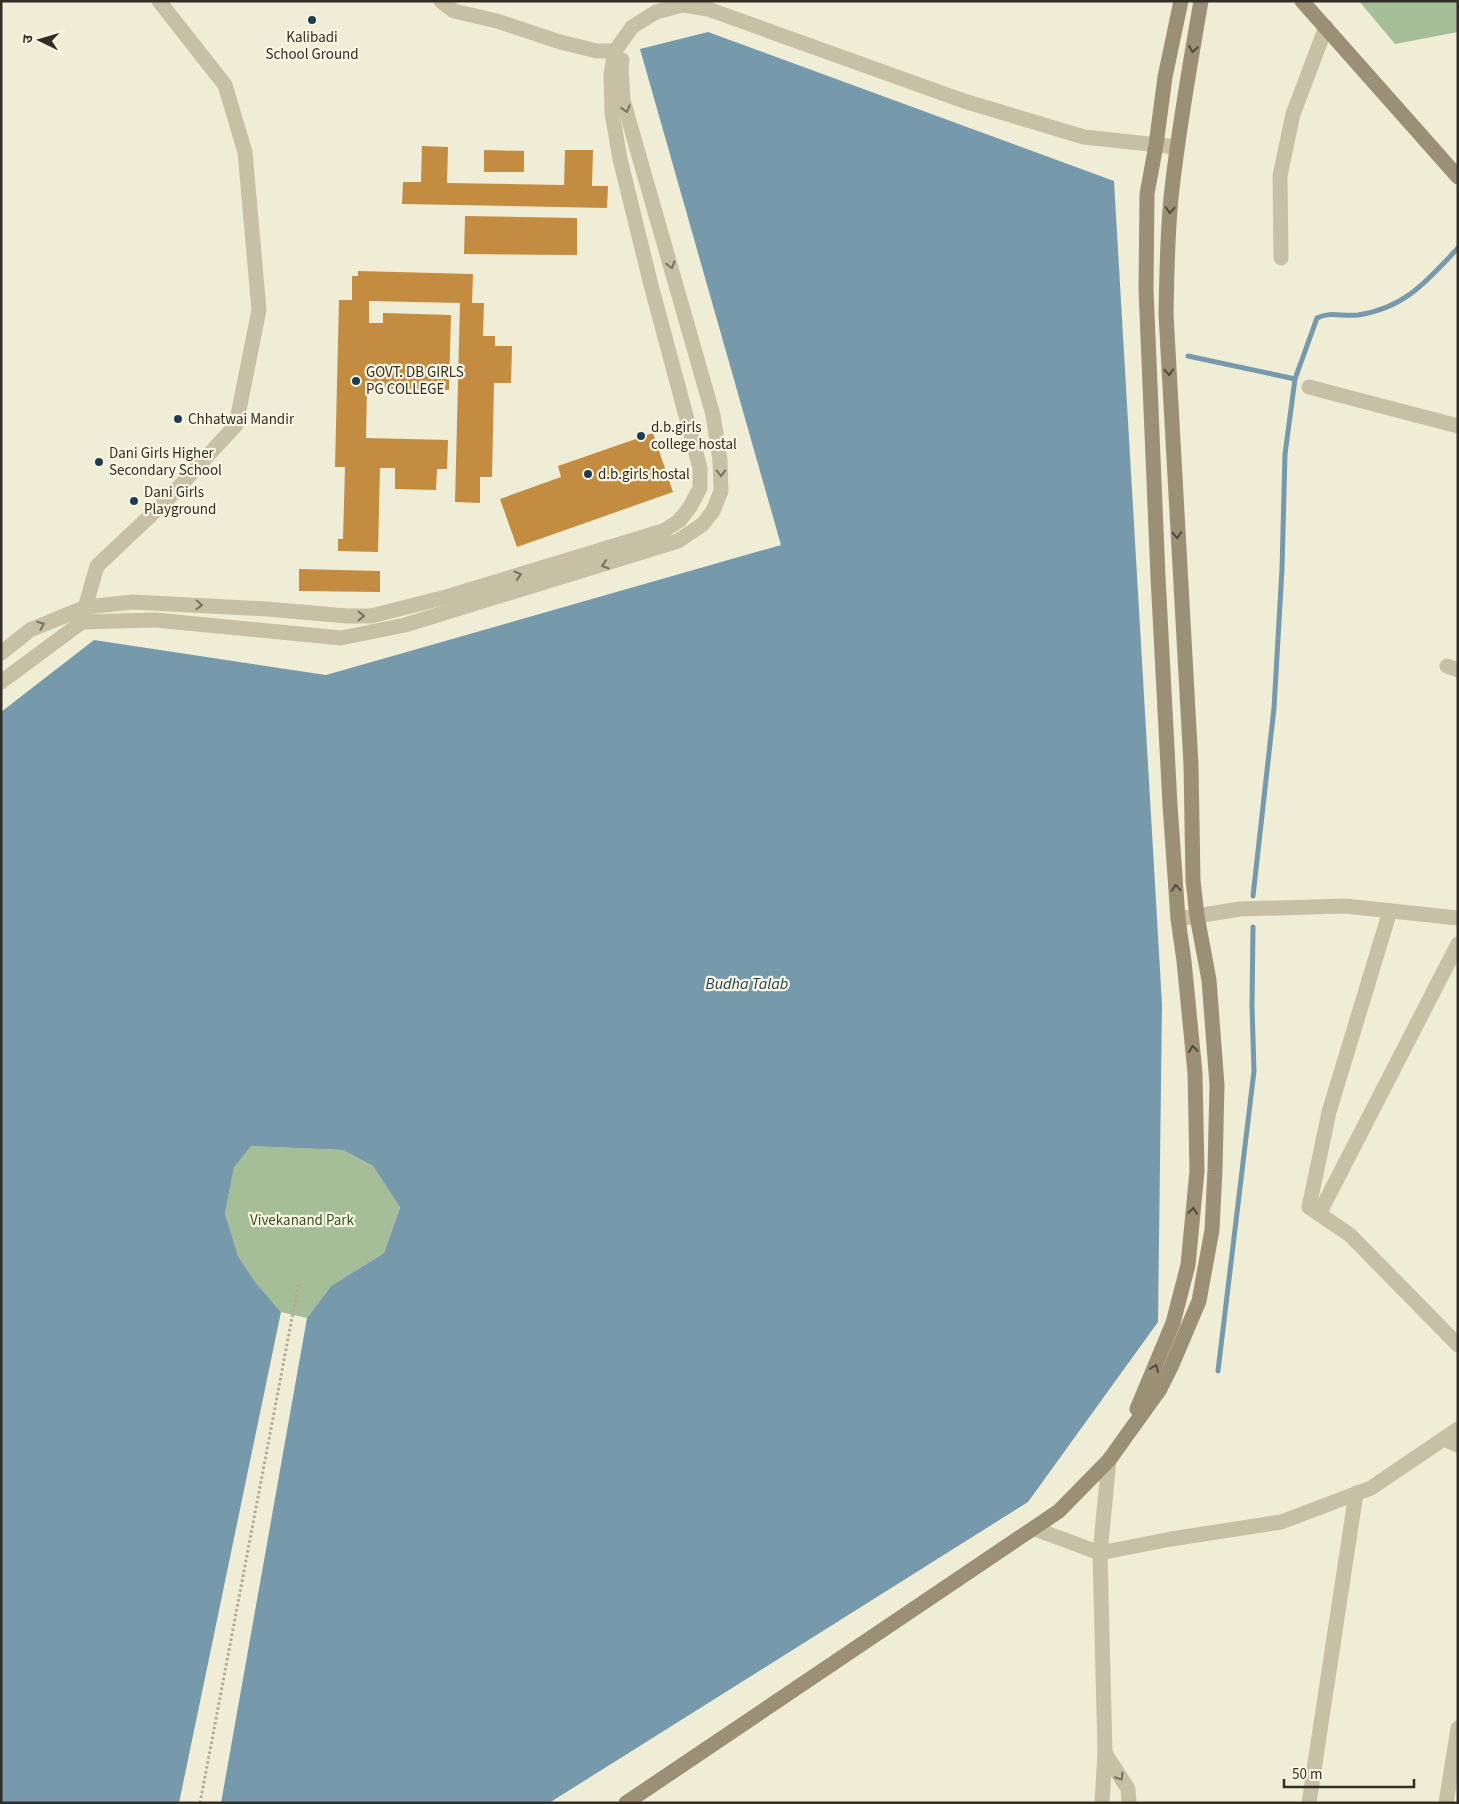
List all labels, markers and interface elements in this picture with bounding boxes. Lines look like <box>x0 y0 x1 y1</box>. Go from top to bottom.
marker: Kalibadi School Ground <box>306 14 318 26</box>
north arrow <box>15 15 65 65</box>
place label: Kalibadi School Ground <box>265 27 359 65</box>
text: उ <box>18 33 38 44</box>
one-way arrow <box>1188 45 1198 54</box>
one-way arrow <box>620 104 630 112</box>
one-way arrow <box>1165 206 1176 214</box>
one-way arrow <box>665 260 675 269</box>
place label: GOVT. DB GIRLS PG COLLEGE <box>366 362 464 400</box>
one-way arrow <box>1164 369 1175 377</box>
marker: GOVT. DB GIRLS PG COLLEGE <box>350 375 362 387</box>
place label: Chhatwai Mandir <box>188 409 295 430</box>
marker: Chhatwai Mandir <box>172 413 184 425</box>
place label: d.b.girls college hostal <box>651 417 737 455</box>
marker: d.b.girls college hostal <box>635 430 647 442</box>
place label: Dani Girls Higher Secondary School <box>109 443 222 481</box>
marker: Dani Girls Higher Secondary School <box>93 456 105 468</box>
place label: d.b.girls hostal <box>598 464 690 485</box>
marker: d.b.girls hostal <box>582 468 594 480</box>
one-way arrow <box>715 470 726 478</box>
place label: Dani Girls Playground <box>144 482 216 520</box>
marker: Dani Girls Playground <box>128 495 140 507</box>
one-way arrow <box>1172 531 1183 539</box>
one-way arrow <box>601 559 610 569</box>
one-way arrow <box>514 570 522 580</box>
one-way arrow <box>196 600 204 611</box>
one-way arrow <box>358 611 366 621</box>
one-way arrow <box>36 621 45 632</box>
one-way arrow <box>1170 883 1181 891</box>
water label: Budha Talab <box>706 973 788 995</box>
one-way arrow <box>1188 1045 1199 1053</box>
one-way arrow <box>1187 1207 1198 1215</box>
park label: Vivekanand Park <box>250 1210 355 1231</box>
one-way arrow <box>1148 1364 1159 1373</box>
scale bar <box>1284 1756 1414 1788</box>
text: 50 m <box>1292 1764 1322 1785</box>
one-way arrow <box>1114 1771 1123 1781</box>

